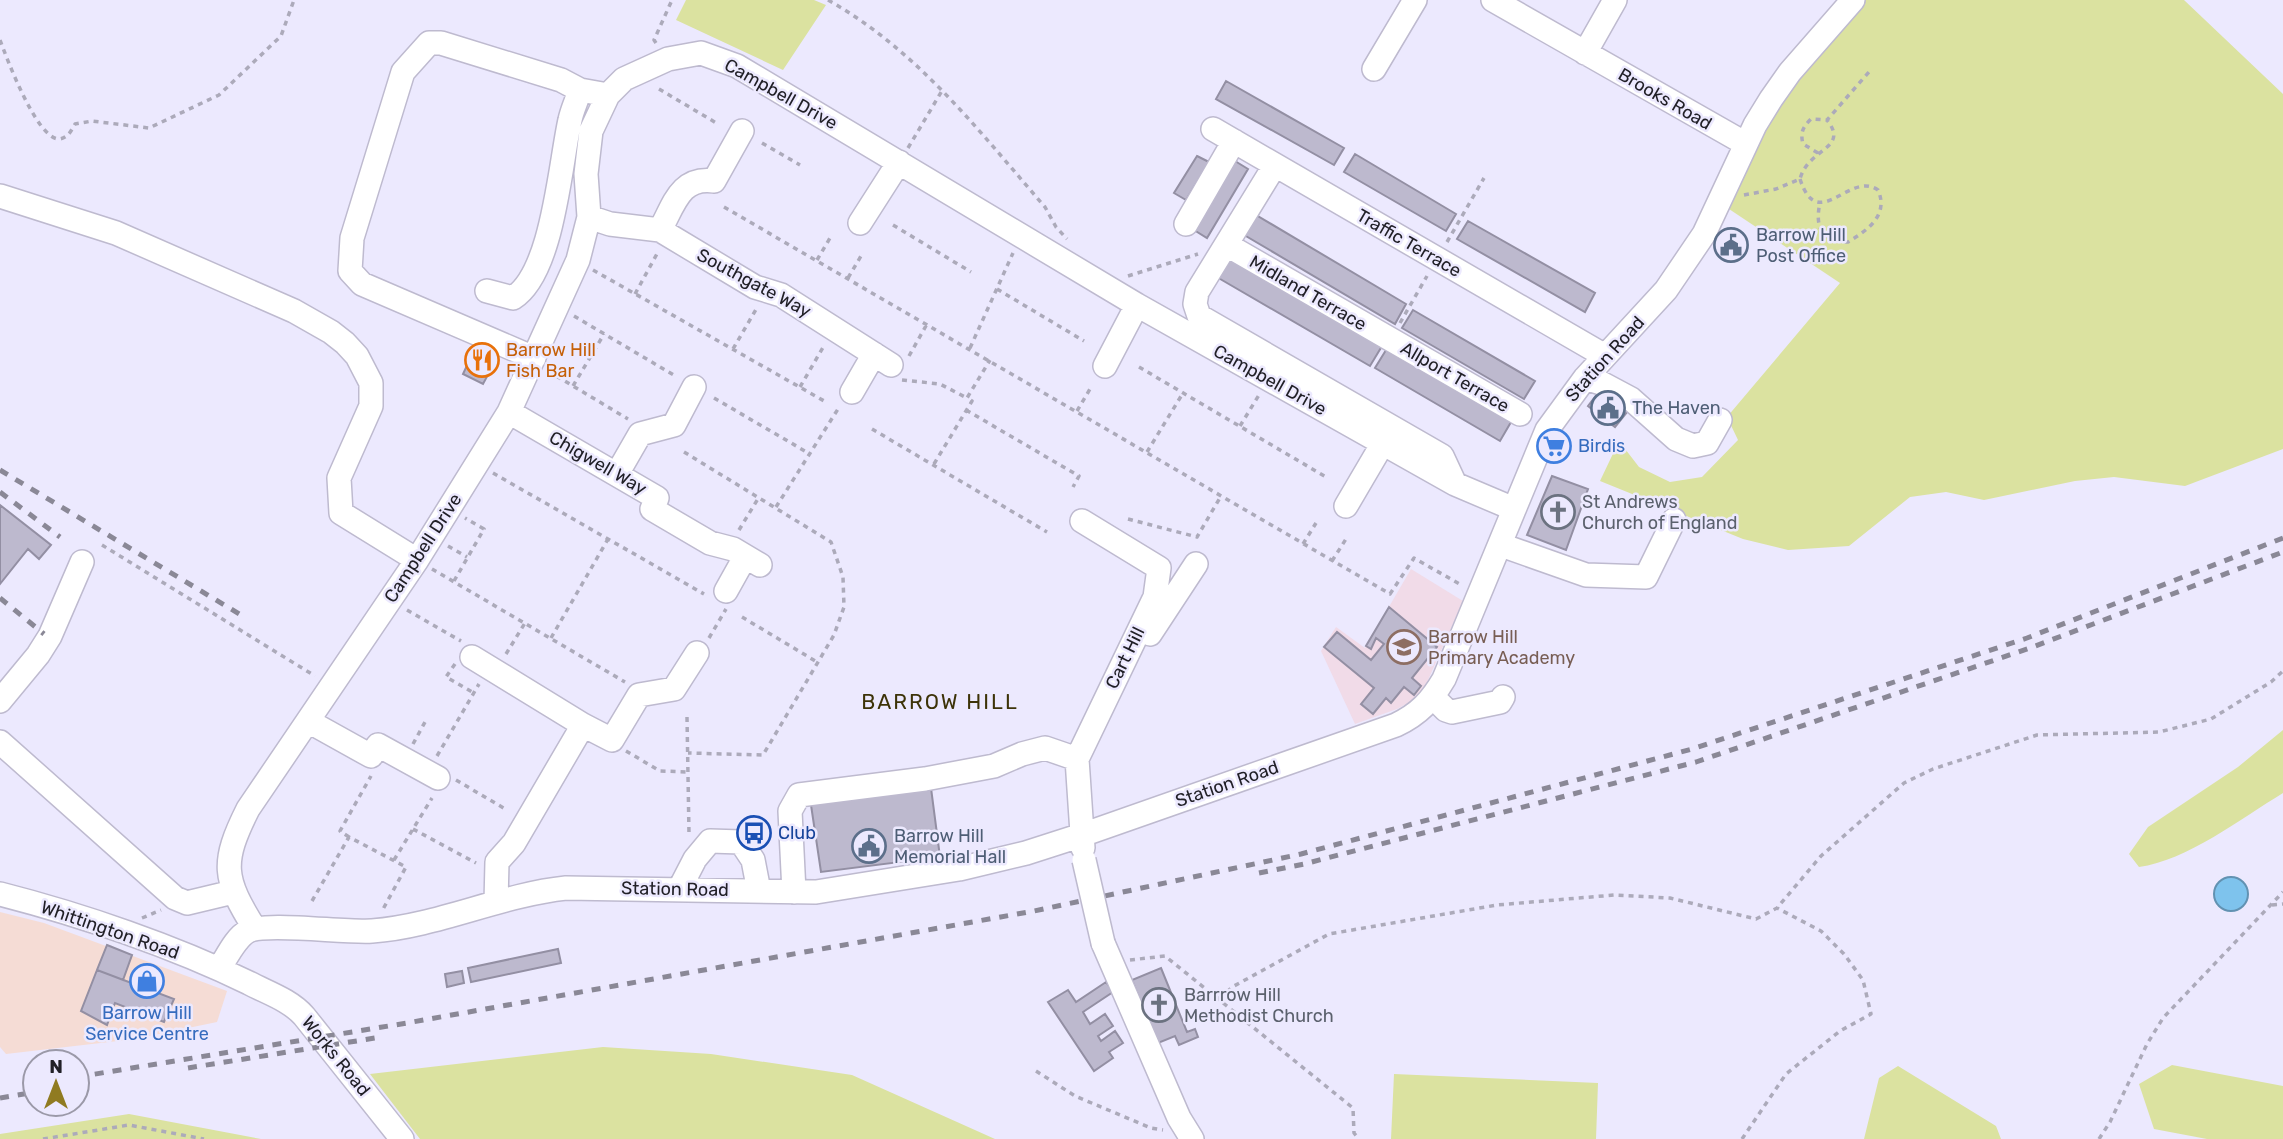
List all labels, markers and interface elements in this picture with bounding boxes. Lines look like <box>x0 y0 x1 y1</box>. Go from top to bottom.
street label: Campbell Drive <box>721 54 841 134</box>
street label: Brooks Road <box>1614 63 1716 135</box>
street label: Traffic Terrace <box>1353 204 1465 282</box>
place label: Barrow Hill Post Office <box>1756 224 1846 267</box>
public building icon: Barrow Hill Post Office <box>1712 226 1750 264</box>
street label: Southgate Way <box>693 244 815 322</box>
street label: Midland Terrace <box>1246 251 1370 335</box>
street label: Station Road <box>1561 312 1649 406</box>
street label: Allport Terrace <box>1397 337 1513 417</box>
place label: Barrow Hill Fish Bar <box>506 339 596 382</box>
street label: Campbell Drive <box>1210 340 1330 420</box>
restaurant icon: Barrow Hill Fish Bar <box>463 341 501 379</box>
public building icon: The Haven <box>1589 389 1627 427</box>
place label: The Haven <box>1632 397 1721 419</box>
street label: Chigwell Way <box>545 426 651 500</box>
supermarket icon: Birdis <box>1535 427 1573 465</box>
place label: Birdis <box>1578 435 1625 457</box>
street label: Campbell Drive <box>379 489 467 607</box>
place label: St Andrews Church of England <box>1582 491 1737 534</box>
church icon: St Andrews Church of England <box>1539 493 1577 531</box>
street label: Cart Hill <box>1101 623 1149 693</box>
place label: Barrow Hill Primary Academy <box>1428 626 1575 669</box>
school or university icon: Barrow Hill Primary Academy <box>1385 628 1423 666</box>
district label: BARROW HILL <box>861 689 1019 714</box>
street label: Station Road <box>1172 756 1282 812</box>
bus stop icon: Club <box>735 814 773 852</box>
place label: Club <box>778 822 816 844</box>
place label: Barrow Hill Memorial Hall <box>894 825 1006 868</box>
public building icon: Barrow Hill Memorial Hall <box>850 827 888 865</box>
street label: Station Road <box>621 877 729 901</box>
street label: Whittington Road <box>38 896 182 964</box>
shop icon: Barrow Hill Service Centre <box>128 962 166 1000</box>
place label: Barrrow Hill Methodist Church <box>1184 984 1334 1027</box>
church icon: Barrrow Hill Methodist Church <box>1140 986 1178 1024</box>
place label: Barrow Hill Service Centre <box>85 1002 209 1045</box>
street label: Works Road <box>297 1012 375 1100</box>
north arrow <box>21 1048 91 1118</box>
text: N <box>49 1055 63 1078</box>

